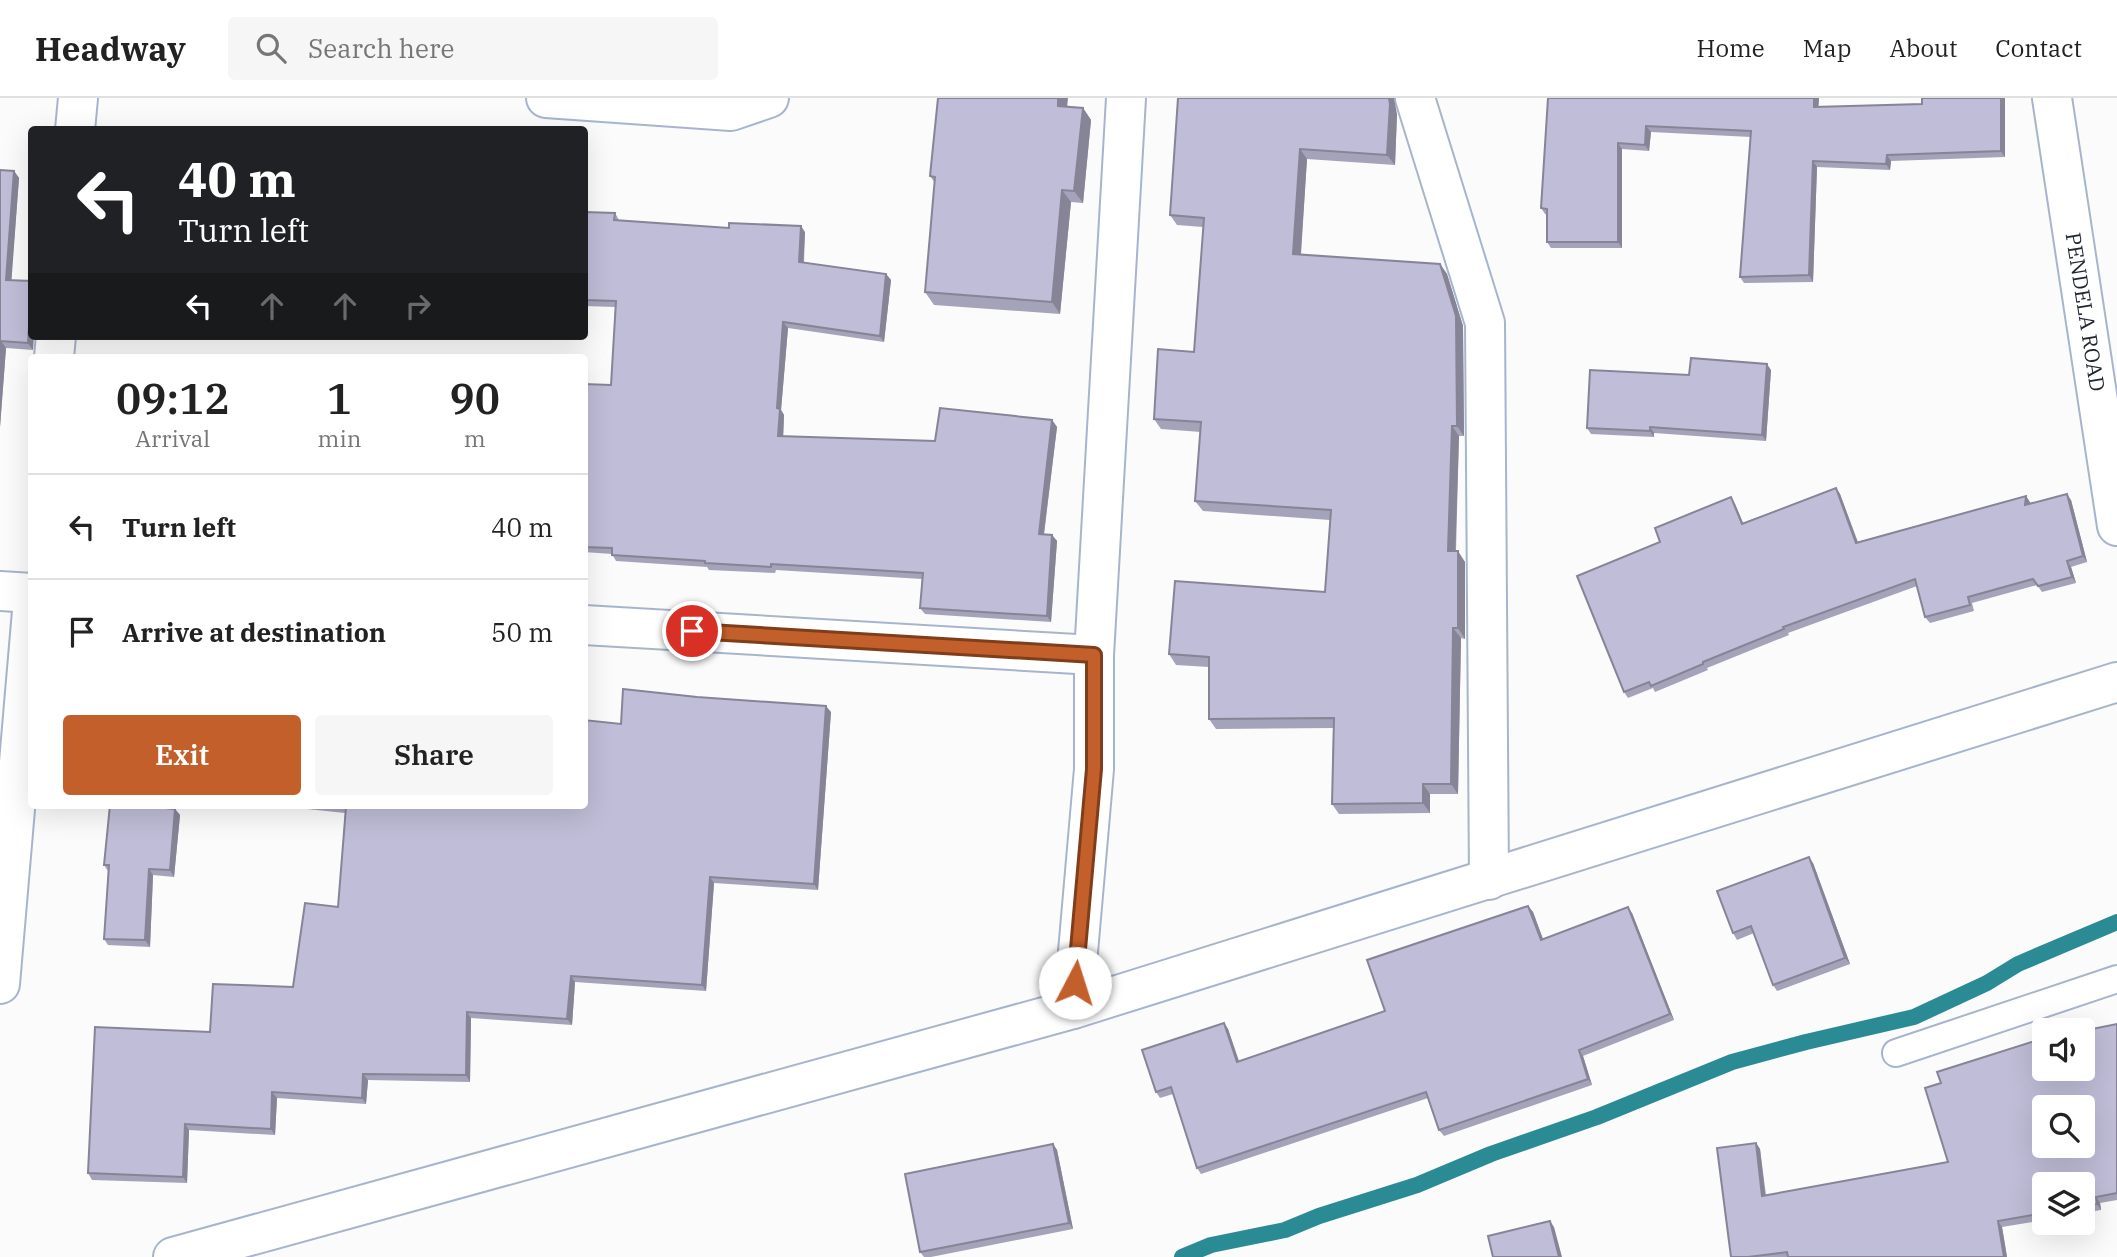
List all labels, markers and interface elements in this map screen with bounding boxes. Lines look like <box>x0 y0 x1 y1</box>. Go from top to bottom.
search box <box>228 17 718 80</box>
text: Headway <box>35 27 186 70</box>
icon: search <box>252 29 290 67</box>
text: Search here <box>308 31 454 65</box>
text: Home <box>1697 32 1765 64</box>
text: Map <box>1803 32 1851 64</box>
text: About <box>1889 32 1957 64</box>
text: Contact <box>1995 32 2082 64</box>
text: 40 m <box>178 147 296 210</box>
icon: left <box>63 154 154 245</box>
text: Turn left <box>178 209 309 251</box>
street label: PENDELA ROAD <box>2060 230 2112 393</box>
icon: left <box>180 287 218 325</box>
icon: ahead <box>253 287 291 325</box>
icon: ahead <box>326 287 364 325</box>
icon: right <box>399 287 437 325</box>
text: 09:12 <box>116 371 229 426</box>
text: 1 <box>327 371 352 426</box>
text: 90 <box>449 371 500 426</box>
text: Arrival <box>135 423 210 453</box>
text: min <box>318 423 361 453</box>
text: m <box>464 423 486 453</box>
icon: left <box>63 508 101 546</box>
text: Turn left <box>122 510 236 544</box>
text: 40 m <box>491 510 553 544</box>
pin <box>662 601 722 661</box>
icon: arrive <box>673 612 711 650</box>
icon: arrive <box>63 613 101 651</box>
text: Arrive at destination <box>122 615 386 649</box>
text: 50 m <box>491 615 553 649</box>
button: Exit <box>63 715 301 795</box>
button: Share <box>315 715 553 795</box>
position arrow <box>1038 946 1112 1020</box>
map controls <box>2032 1018 2095 1235</box>
button: sound <box>2032 1018 2095 1081</box>
button: search <box>2032 1095 2095 1158</box>
button: layers <box>2032 1172 2095 1235</box>

